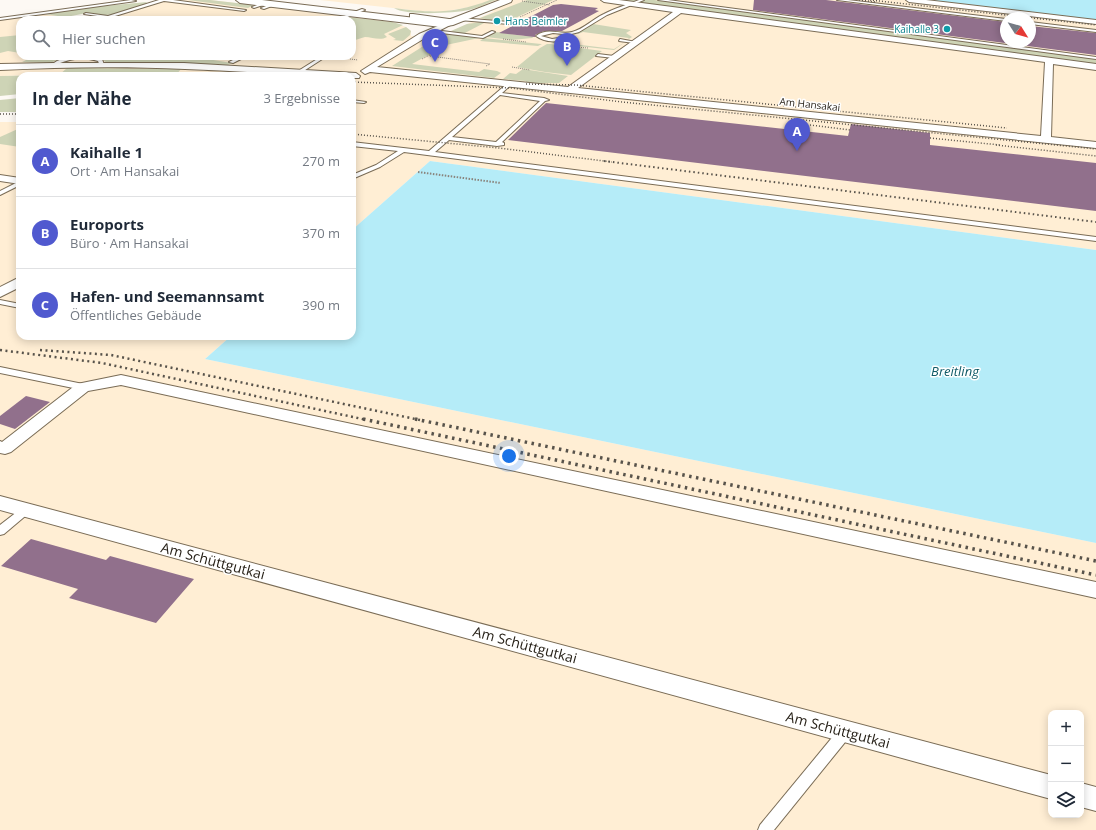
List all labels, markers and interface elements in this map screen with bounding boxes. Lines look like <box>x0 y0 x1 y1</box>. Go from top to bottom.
north arrow <box>1000 12 1036 48</box>
place label: Hans Beimler <box>505 14 568 28</box>
search box <box>16 16 356 60</box>
marker: Hans Beimler <box>492 16 502 26</box>
place label: Kaihalle 3 <box>894 22 939 36</box>
marker: Kaihalle 3 <box>942 24 952 34</box>
icon: search <box>30 27 52 49</box>
text: Hier suchen <box>62 28 146 48</box>
pin: C <box>422 29 448 62</box>
pin: B <box>554 33 580 66</box>
text: In der Nähe <box>32 87 131 110</box>
text: 3 Ergebnisse <box>263 89 340 107</box>
street label: Am Hansakai <box>779 94 841 114</box>
pin: A <box>784 118 810 151</box>
text: Kaihalle 1 <box>70 142 143 162</box>
text: A <box>41 152 49 170</box>
text: 270 m <box>302 152 340 170</box>
text: Ort · Am Hansakai <box>70 162 179 180</box>
text: Euroports <box>70 214 144 234</box>
text: B <box>41 224 49 242</box>
text: 370 m <box>302 224 340 242</box>
text: Büro · Am Hansakai <box>70 234 189 252</box>
text: Hafen- und Seemannsamt <box>70 286 264 306</box>
text: C <box>41 296 49 314</box>
text: 390 m <box>302 296 340 314</box>
text: Öffentliches Gebäude <box>70 306 202 324</box>
water label: Breitling <box>931 362 980 380</box>
your location <box>499 446 519 466</box>
street label: Am Schüttgutkai <box>159 538 267 584</box>
street label: Am Schüttgutkai <box>471 622 579 668</box>
street label: Am Schüttgutkai <box>784 707 892 753</box>
map controls <box>1048 710 1084 818</box>
button: + <box>1048 710 1084 746</box>
button: − <box>1048 746 1084 782</box>
button: layers <box>1048 782 1084 818</box>

